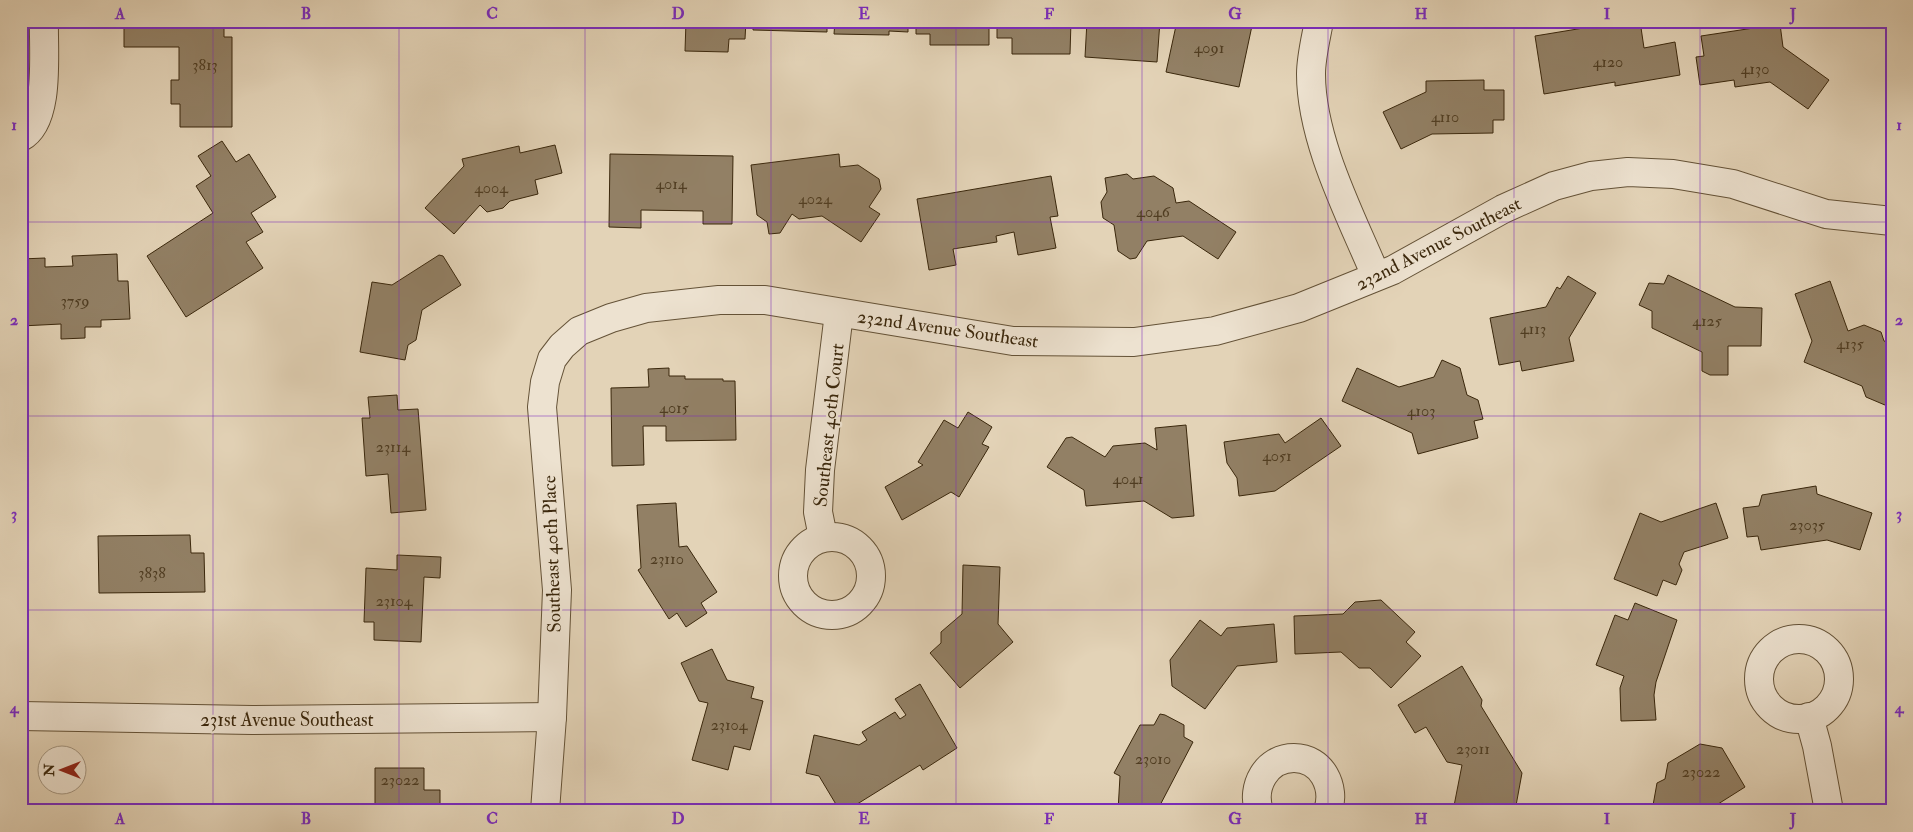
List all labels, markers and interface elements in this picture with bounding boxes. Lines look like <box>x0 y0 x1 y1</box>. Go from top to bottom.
text: A <box>114 4 126 24</box>
text: B <box>301 4 311 24</box>
text: C <box>486 4 498 24</box>
text: D <box>671 4 685 24</box>
text: E <box>858 4 870 24</box>
text: F <box>1044 4 1054 24</box>
text: G <box>1228 4 1242 24</box>
text: H <box>1414 4 1428 24</box>
text: I <box>1604 4 1611 24</box>
text: J <box>1789 4 1797 25</box>
house number: 4091 <box>1194 38 1224 58</box>
house number: 4120 <box>1593 52 1623 72</box>
house number: 3813 <box>192 55 218 75</box>
house number: 4130 <box>1741 59 1769 79</box>
house number: 4110 <box>1431 107 1459 127</box>
text: 1 <box>11 115 17 135</box>
text: 1 <box>1896 115 1902 135</box>
house number: 4014 <box>655 174 688 194</box>
house number: 4004 <box>474 178 509 198</box>
house number: 4024 <box>798 189 833 209</box>
street label: 232nd Avenue Southeast <box>1352 192 1525 296</box>
house number: 4046 <box>1136 202 1171 222</box>
house number: 3759 <box>61 291 89 311</box>
street label: 232nd Avenue Southeast <box>856 304 1040 354</box>
text: 2 <box>10 310 18 330</box>
text: 2 <box>1895 310 1903 330</box>
house number: 4125 <box>1692 311 1722 331</box>
house number: 4113 <box>1520 319 1546 339</box>
house number: 4135 <box>1836 334 1864 354</box>
street label: Southeast 40th Court <box>808 342 850 508</box>
house number: 4015 <box>659 398 689 418</box>
house number: 4103 <box>1407 401 1435 421</box>
house number: 23114 <box>376 437 412 457</box>
house number: 4051 <box>1262 446 1292 466</box>
house number: 4041 <box>1112 469 1144 489</box>
street label: Southeast 40th Place <box>537 475 567 633</box>
text: 3 <box>11 504 17 524</box>
text: 3 <box>1896 504 1902 524</box>
house number: 23035 <box>1789 515 1825 535</box>
house number: 23110 <box>650 549 684 569</box>
house number: 3838 <box>138 563 166 583</box>
house number: 23104 <box>376 591 414 611</box>
text: 4 <box>9 698 20 718</box>
text: 4 <box>1894 698 1905 718</box>
street label: 231st Avenue Southeast <box>200 708 374 732</box>
house number: 23104 <box>711 715 749 735</box>
house number: 23011 <box>1456 739 1490 759</box>
north arrow <box>38 744 88 794</box>
house number: 23010 <box>1135 749 1171 769</box>
house number: 23022 <box>1682 762 1720 782</box>
text: N <box>41 763 58 777</box>
house number: 23022 <box>381 770 419 790</box>
text: A <box>114 809 126 829</box>
text: B <box>301 809 311 829</box>
text: C <box>486 809 498 829</box>
text: D <box>671 809 685 829</box>
text: E <box>858 809 870 829</box>
text: F <box>1044 809 1054 829</box>
text: G <box>1228 809 1242 829</box>
text: H <box>1414 809 1428 829</box>
text: I <box>1604 809 1611 829</box>
text: J <box>1789 809 1797 830</box>

